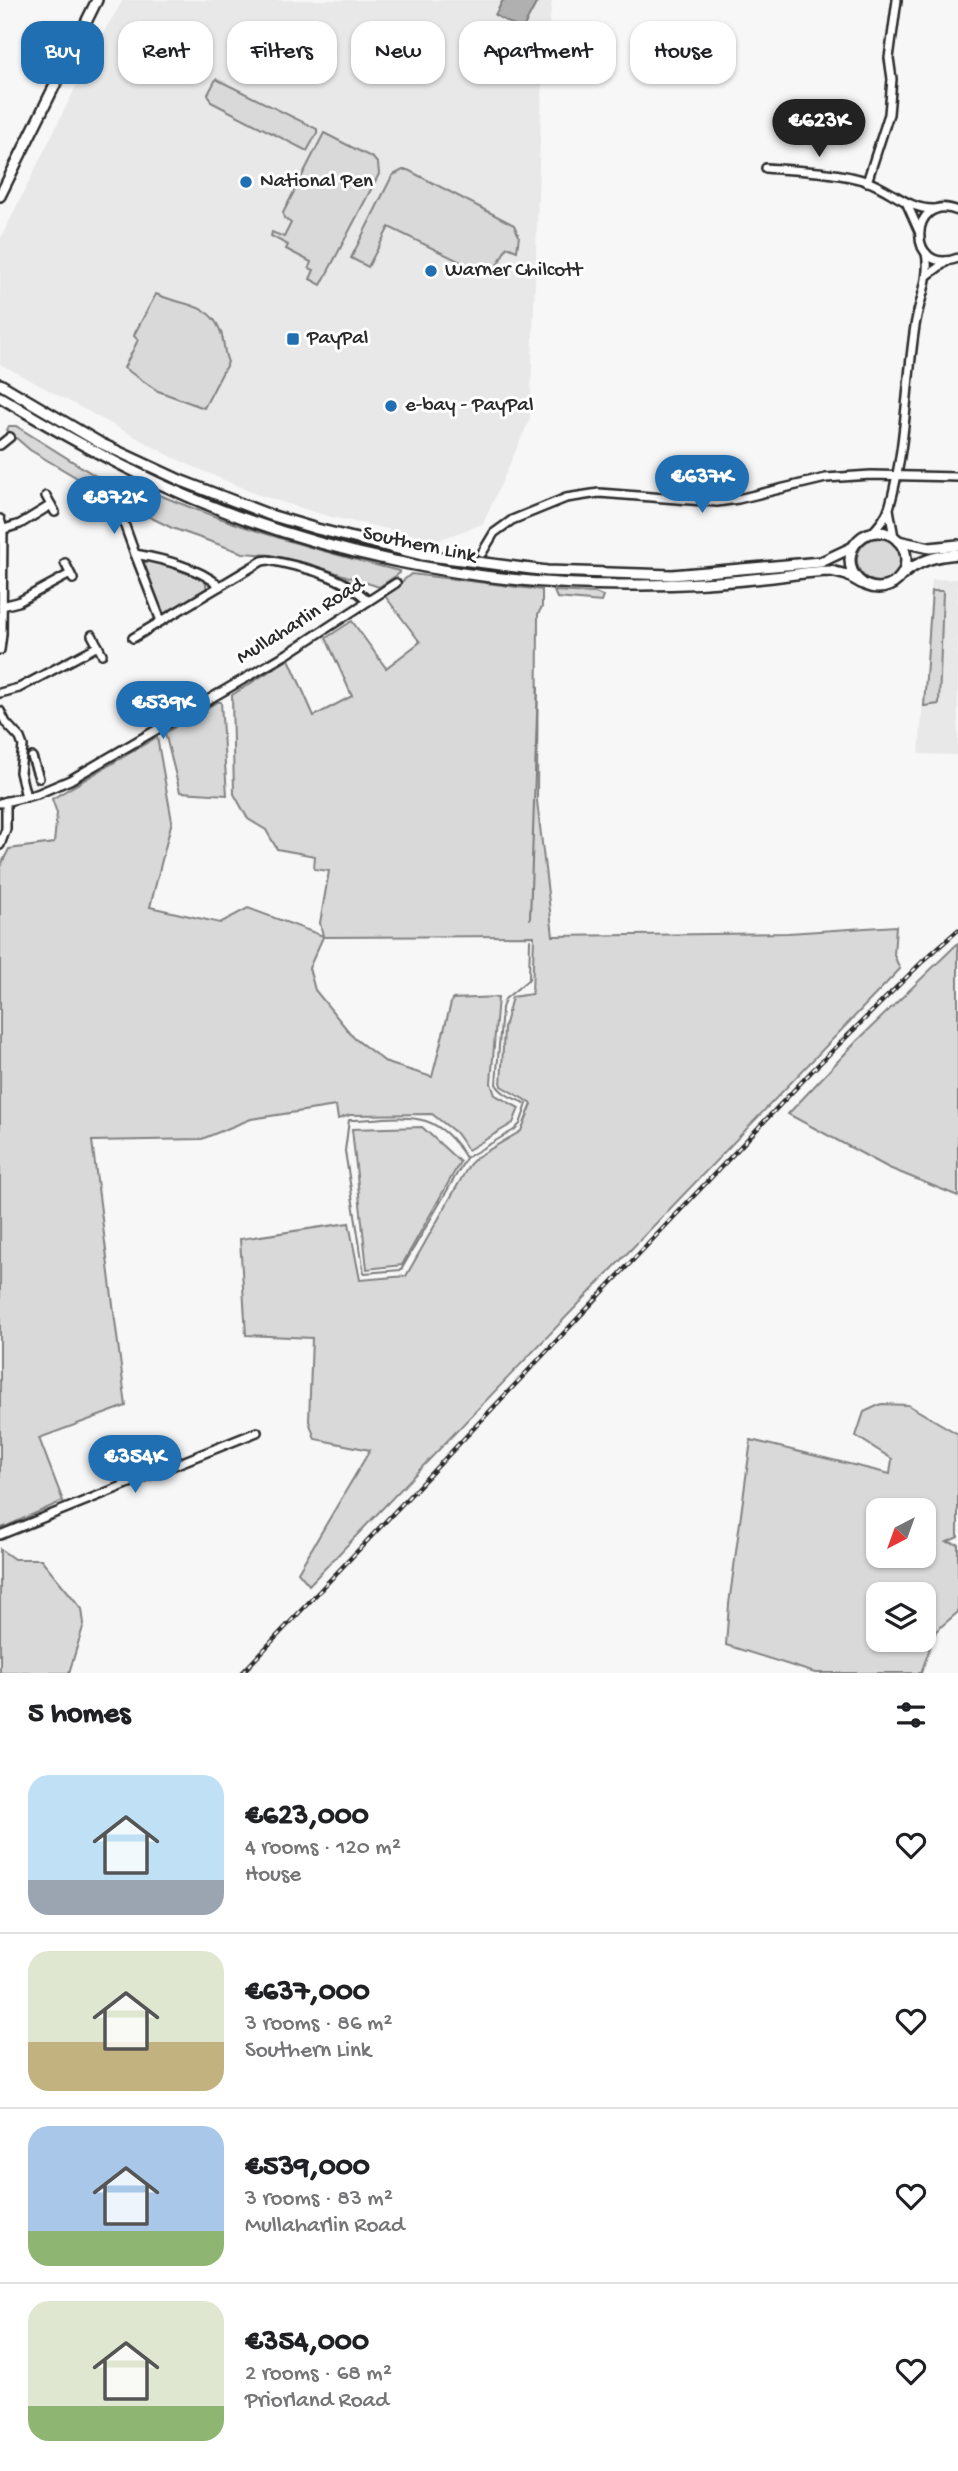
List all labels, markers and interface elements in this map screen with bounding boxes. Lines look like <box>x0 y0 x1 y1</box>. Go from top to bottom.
chip: Buy <box>21 21 104 84</box>
chip: Rent <box>118 21 213 84</box>
chip: Filters <box>227 21 337 84</box>
chip: New <box>351 21 445 84</box>
chip: Apartment <box>459 21 616 84</box>
chip: House <box>630 21 736 84</box>
pin: €623K <box>770 100 868 159</box>
text: €623K <box>788 108 850 135</box>
place label: National Pen <box>260 170 373 195</box>
marker: National Pen <box>238 174 254 190</box>
place label: Warner Chilcott <box>445 259 585 284</box>
marker: Warner Chilcott <box>423 263 439 279</box>
place label: PayPal <box>306 327 368 352</box>
marker: PayPal <box>285 331 301 347</box>
place label: e-bay - PayPal <box>405 394 534 419</box>
marker: e-bay - PayPal <box>383 398 399 414</box>
pin: €637K <box>653 456 751 515</box>
text: €637K <box>671 464 733 491</box>
pin: €872K <box>65 476 163 536</box>
text: €872K <box>83 485 145 512</box>
street label: Southern Link <box>360 522 480 571</box>
street label: Mullaharlin Road <box>233 572 371 671</box>
pin: €539K <box>114 682 212 741</box>
text: €539K <box>132 690 194 717</box>
pin: €354K <box>86 1436 184 1495</box>
text: €354K <box>104 1444 166 1471</box>
north arrow <box>866 1498 936 1568</box>
map controls <box>866 1498 936 1652</box>
button: layers <box>866 1582 936 1652</box>
icon: filters <box>892 1696 930 1734</box>
text: 5 homes <box>28 1698 130 1733</box>
text: €623,000 <box>245 1800 369 1835</box>
icon: home <box>84 1803 168 1887</box>
icon: heart <box>892 1826 930 1864</box>
text: 4 rooms · 120 m² <box>245 1835 401 1862</box>
text: House <box>245 1862 301 1889</box>
text: €637,000 <box>245 1976 370 2011</box>
icon: home <box>84 1979 168 2063</box>
icon: heart <box>892 2002 930 2040</box>
text: 3 rooms · 86 m² <box>245 2011 392 2038</box>
text: Southern Link <box>245 2038 371 2065</box>
text: €539,000 <box>245 2151 370 2186</box>
icon: home <box>84 2154 168 2238</box>
icon: heart <box>892 2177 930 2215</box>
text: 3 rooms · 83 m² <box>245 2186 393 2213</box>
text: Mullaharlin Road <box>245 2213 405 2240</box>
text: €354,000 <box>245 2326 369 2361</box>
icon: home <box>84 2329 168 2413</box>
icon: heart <box>892 2352 930 2390</box>
text: 2 rooms · 68 m² <box>245 2361 392 2388</box>
text: Priorland Road <box>245 2388 389 2415</box>

